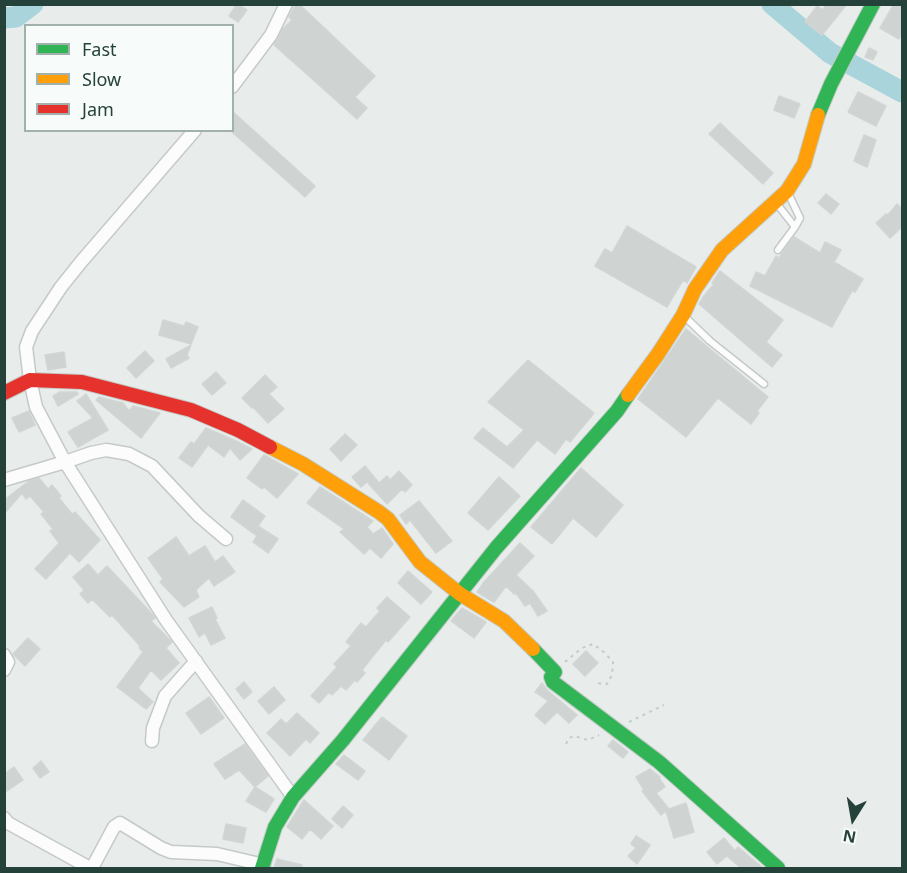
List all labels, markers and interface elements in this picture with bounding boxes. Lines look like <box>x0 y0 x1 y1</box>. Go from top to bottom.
legend <box>24 24 234 132</box>
text: Fast <box>82 37 117 61</box>
text: Slow <box>82 67 121 91</box>
text: Jam <box>82 97 114 121</box>
north arrow <box>823 789 883 849</box>
text: N <box>841 825 858 849</box>

